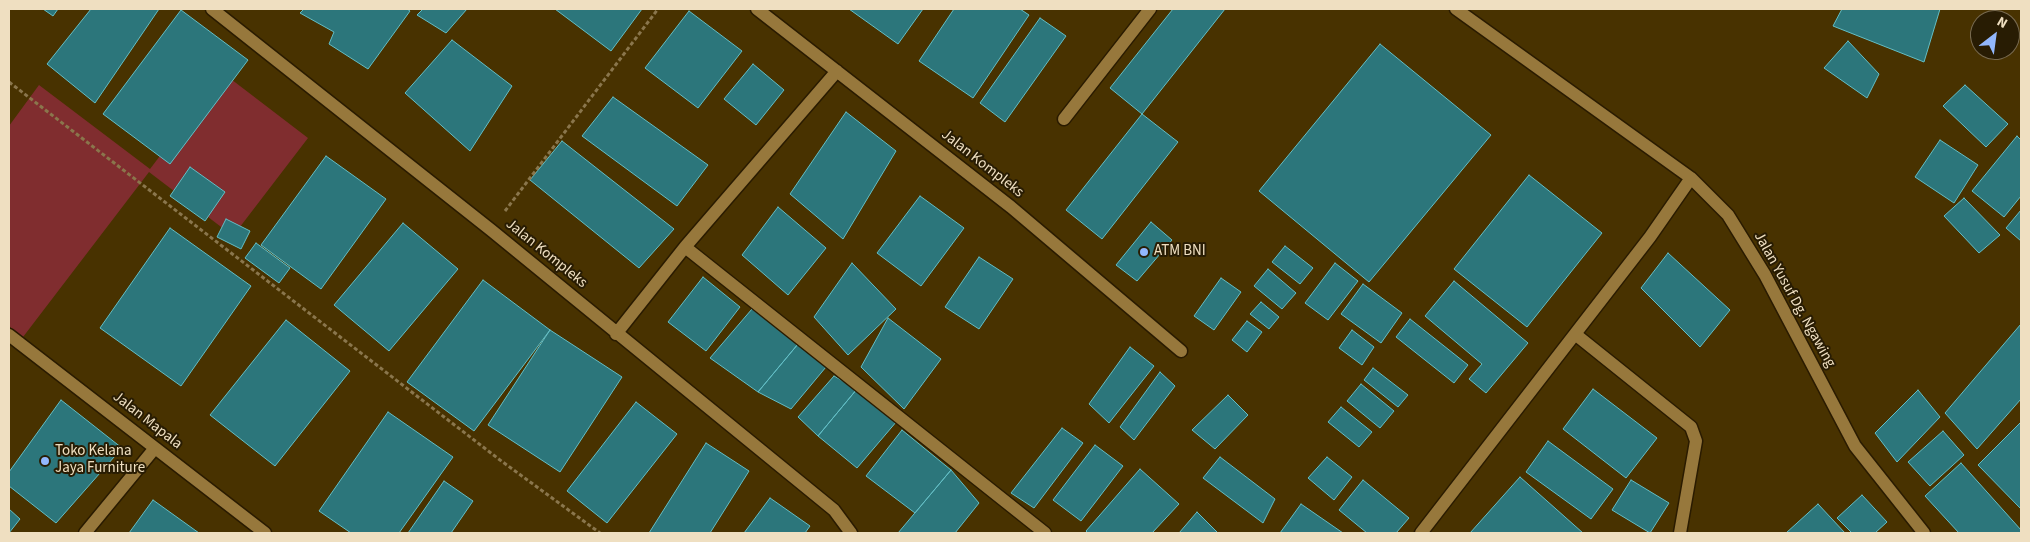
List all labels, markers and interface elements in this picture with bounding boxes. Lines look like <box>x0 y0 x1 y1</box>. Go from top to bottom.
north arrow <box>1970 10 2020 60</box>
text: N <box>1993 12 2011 34</box>
street label: Jalan Kompleks <box>937 126 1027 202</box>
street label: Jalan Kompleks <box>502 216 590 292</box>
street label: Jalan Yusuf Dg. Ngawing <box>1749 229 1839 371</box>
place label: ATM BNI <box>1154 243 1206 261</box>
marker: ATM BNI <box>1138 246 1150 258</box>
street label: Jalan Mapala <box>109 388 185 454</box>
place label: Toko Kelana Jaya Furniture <box>55 443 145 478</box>
marker: Toko Kelana Jaya Furniture <box>39 455 51 467</box>

